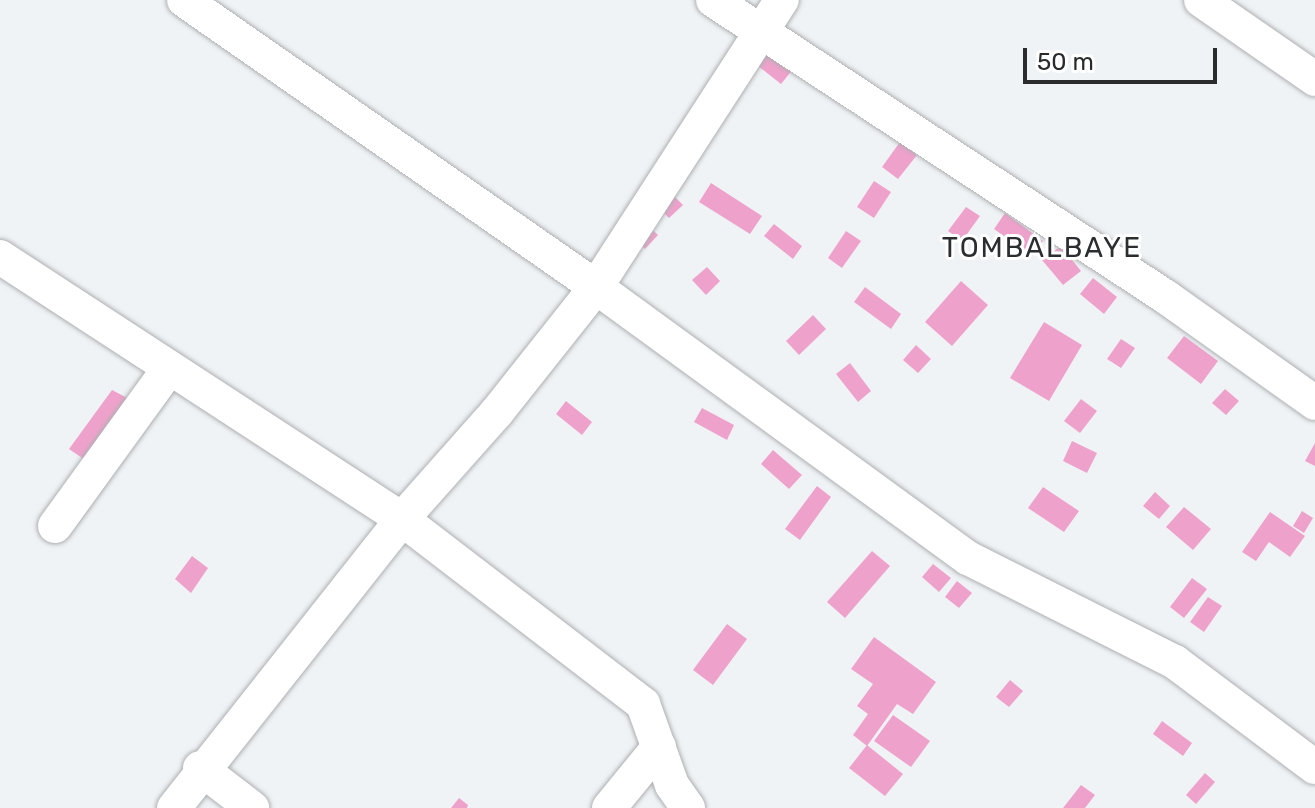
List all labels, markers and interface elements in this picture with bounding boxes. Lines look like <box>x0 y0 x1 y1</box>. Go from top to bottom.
scale bar <box>1027 32 1221 82</box>
text: 50 m <box>1037 48 1094 76</box>
district label: TOMBALBAYE <box>942 231 1142 265</box>

